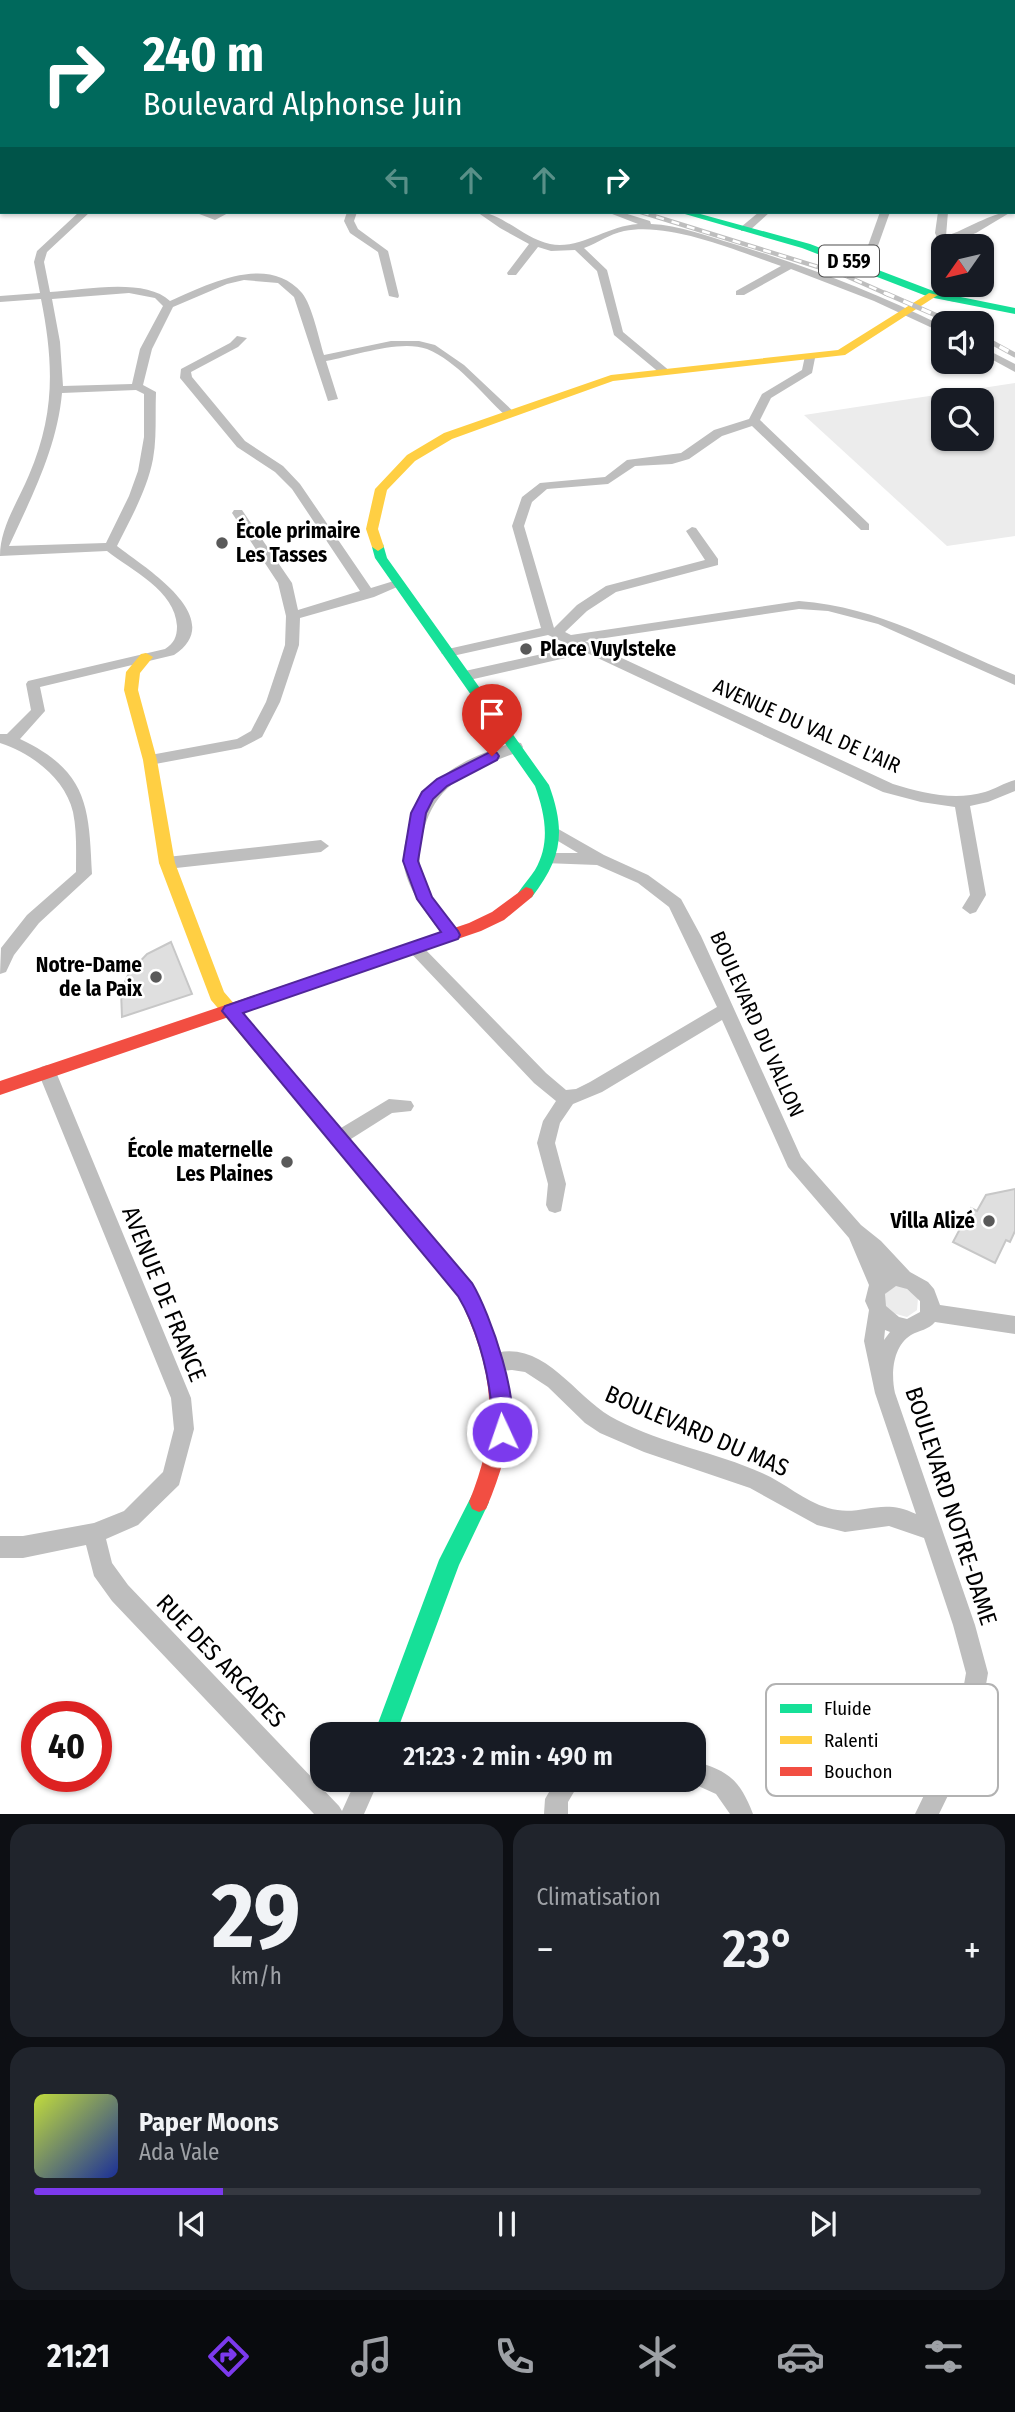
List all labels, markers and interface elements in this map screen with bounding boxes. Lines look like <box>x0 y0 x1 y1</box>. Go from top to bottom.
text: 240 m <box>143 25 264 84</box>
icon: right <box>28 28 119 119</box>
text: Boulevard Alphonse Juin <box>143 85 463 123</box>
icon: left <box>379 161 417 199</box>
icon: ahead <box>452 161 490 199</box>
icon: ahead <box>525 161 563 199</box>
icon: right <box>598 161 636 199</box>
north arrow <box>931 234 994 298</box>
map controls <box>931 234 994 451</box>
road number: D 559 <box>819 246 879 276</box>
button: sound <box>931 311 994 374</box>
button: search <box>931 388 994 451</box>
place label: École primaire Les Tasses <box>236 517 361 568</box>
marker: École primaire Les Tasses <box>214 535 230 551</box>
place label: Place Vuylsteke <box>540 636 677 662</box>
marker: Place Vuylsteke <box>518 641 534 657</box>
street label: AVENUE DU VAL DE L'AIR <box>709 673 905 779</box>
pin <box>462 684 522 756</box>
icon: arrive <box>473 695 511 733</box>
street label: BOULEVARD DU VALLON <box>704 927 810 1121</box>
place label: Notre-Dame de la Paix <box>36 952 143 1002</box>
marker: Notre-Dame de la Paix <box>148 969 164 985</box>
place label: École maternelle Les Plaines <box>127 1136 273 1187</box>
marker: École maternelle Les Plaines <box>279 1154 295 1170</box>
street label: AVENUE DE FRANCE <box>116 1202 212 1386</box>
place label: Villa Alizé <box>890 1208 975 1234</box>
marker: Villa Alizé <box>981 1213 997 1229</box>
street label: BOULEVARD DU MAS <box>601 1380 793 1482</box>
street label: BOULEVARD NOTRE-DAME <box>899 1383 1003 1629</box>
position arrow <box>465 1395 539 1469</box>
street label: RUE DES ARCADES <box>151 1589 291 1733</box>
legend <box>766 1684 998 1796</box>
text: Fluide <box>824 1697 871 1720</box>
speed limit sign: 40 <box>21 1701 112 1792</box>
text: Ralenti <box>824 1729 879 1752</box>
text: 21:23 · 2 min · 490 m <box>403 1741 613 1772</box>
text: Bouchon <box>824 1760 892 1783</box>
text: 29 <box>212 1862 301 1971</box>
text: Climatisation <box>537 1883 661 1911</box>
text: 23° <box>722 1918 795 1981</box>
text: − <box>537 1927 554 1973</box>
text: + <box>964 1927 981 1973</box>
text: km/h <box>231 1962 282 1990</box>
text: Paper Moons <box>139 2107 279 2138</box>
text: Ada Vale <box>139 2138 219 2166</box>
icon: previous <box>173 2205 211 2243</box>
icon: pause <box>488 2205 526 2243</box>
icon: next <box>804 2205 842 2243</box>
icon: directions <box>204 2332 253 2381</box>
icon: music <box>347 2332 396 2381</box>
icon: phone <box>490 2332 539 2381</box>
icon: climate <box>633 2332 682 2381</box>
icon: car <box>776 2332 825 2381</box>
icon: filters <box>919 2332 968 2381</box>
text: 21:21 <box>47 2337 110 2375</box>

